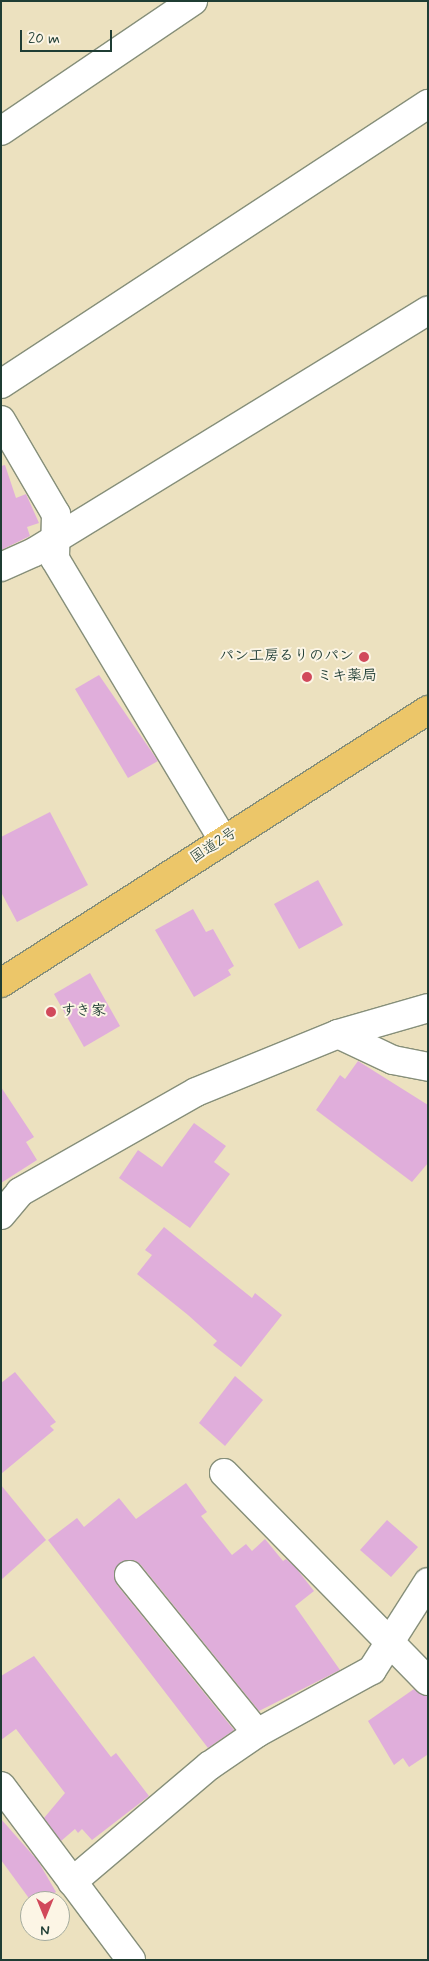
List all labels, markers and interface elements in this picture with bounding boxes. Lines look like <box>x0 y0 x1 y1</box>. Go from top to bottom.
scale bar <box>22 20 115 52</box>
text: 20 m <box>28 29 60 49</box>
place label: パン工房るりのパン <box>219 648 354 666</box>
marker: パン工房るりのパン <box>358 651 370 663</box>
place label: ミキ薬局 <box>317 668 377 686</box>
marker: ミキ薬局 <box>301 671 313 683</box>
street label: 国道2号 <box>187 824 241 868</box>
place label: すき家 <box>61 1003 106 1021</box>
marker: すき家 <box>45 1006 57 1018</box>
north arrow <box>20 1891 70 1941</box>
text: N <box>40 1921 50 1939</box>

